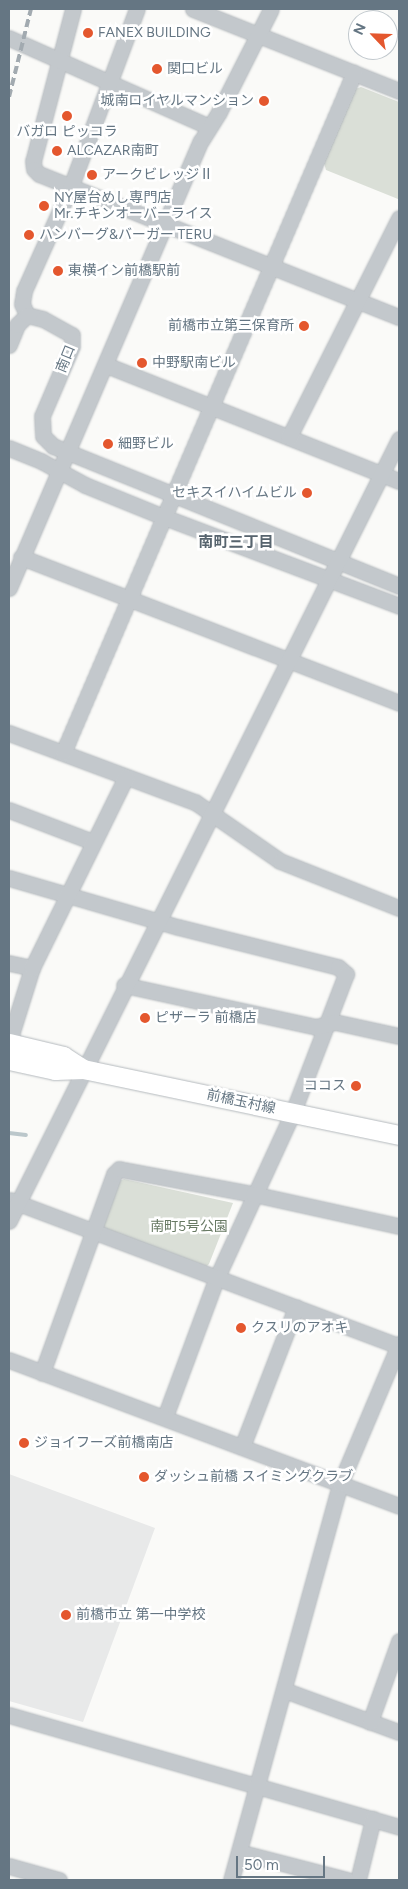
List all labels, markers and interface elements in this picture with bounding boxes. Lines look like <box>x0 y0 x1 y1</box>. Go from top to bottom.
north arrow <box>348 10 398 60</box>
text: N <box>350 21 370 38</box>
place label: FANEX BUILDING <box>98 25 211 41</box>
marker: FANEX BUILDING <box>82 27 94 39</box>
place label: 関口ビル <box>167 61 223 77</box>
marker: 関口ビル <box>151 63 163 75</box>
place label: 城南ロイヤルマンション <box>100 93 254 109</box>
marker: 城南ロイヤルマンション <box>258 95 270 107</box>
marker: バガロ ピッコラ <box>61 110 73 122</box>
place label: バガロ ピッコラ <box>16 124 118 140</box>
place label: ALCAZAR南町 <box>67 143 159 159</box>
marker: ALCAZAR南町 <box>51 145 63 157</box>
place label: アークビレッジⅡ <box>102 167 213 183</box>
marker: アークビレッジⅡ <box>86 169 98 181</box>
place label: NY屋台めし専門店 Mr.チキンオーバーライス <box>54 190 213 222</box>
marker: NY屋台めし専門店 Mr.チキンオーバーライス <box>38 200 50 212</box>
place label: ハンバーグ&バーガー TERU <box>39 227 212 243</box>
marker: ハンバーグ&バーガー TERU <box>23 229 35 241</box>
place label: 東横イン前橋駅前 <box>68 263 180 279</box>
marker: 東横イン前橋駅前 <box>52 265 64 277</box>
place label: 前橋市立第三保育所 <box>168 318 294 334</box>
marker: 前橋市立第三保育所 <box>298 320 310 332</box>
street label: 南口 <box>53 343 79 375</box>
place label: 中野駅南ビル <box>152 355 236 371</box>
marker: 中野駅南ビル <box>136 357 148 369</box>
place label: 細野ビル <box>118 436 174 452</box>
marker: 細野ビル <box>102 438 114 450</box>
place label: セキスイハイムビル <box>171 485 297 501</box>
marker: セキスイハイムビル <box>301 487 313 499</box>
district label: 南町三丁目 <box>199 534 273 552</box>
place label: ピザーラ 前橋店 <box>155 1010 256 1026</box>
marker: ピザーラ 前橋店 <box>139 1012 151 1024</box>
place label: ココス <box>304 1078 346 1094</box>
marker: ココス <box>350 1080 362 1092</box>
street label: 前橋玉村線 <box>205 1087 277 1117</box>
park label: 南町5号公園 <box>150 1219 228 1235</box>
place label: クスリのアオキ <box>251 1320 349 1336</box>
marker: クスリのアオキ <box>235 1322 247 1334</box>
place label: ジョイフーズ前橋南店 <box>34 1435 174 1451</box>
marker: ジョイフーズ前橋南店 <box>18 1437 30 1449</box>
place label: ダッシュ前橋 スイミングクラブ <box>154 1469 353 1485</box>
marker: ダッシュ前橋 スイミングクラブ <box>138 1471 150 1483</box>
place label: 前橋市立 第一中学校 <box>76 1607 205 1623</box>
marker: 前橋市立 第一中学校 <box>60 1609 72 1621</box>
scale bar <box>238 1846 327 1878</box>
text: 50 m <box>244 1856 279 1874</box>

